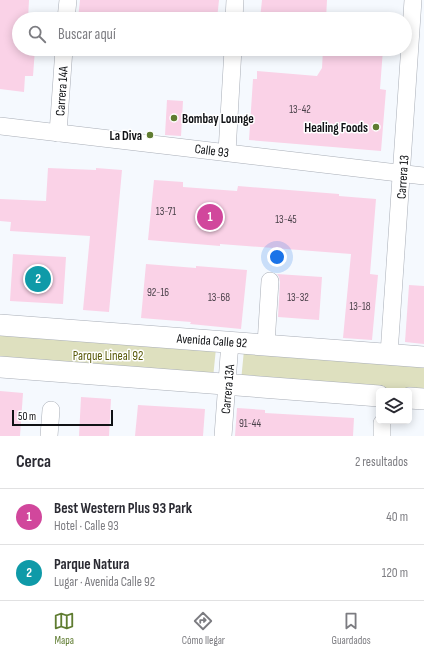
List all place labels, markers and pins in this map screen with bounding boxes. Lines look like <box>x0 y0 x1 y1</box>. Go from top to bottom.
place label: Bombay Lounge <box>182 111 254 127</box>
marker: Bombay Lounge <box>169 113 179 123</box>
place label: Healing Foods <box>304 120 368 136</box>
marker: Healing Foods <box>371 122 381 132</box>
place label: La Diva <box>110 128 142 144</box>
marker: La Diva <box>145 130 155 140</box>
pin: 1 <box>197 202 223 232</box>
pin: 2 <box>25 264 51 294</box>

